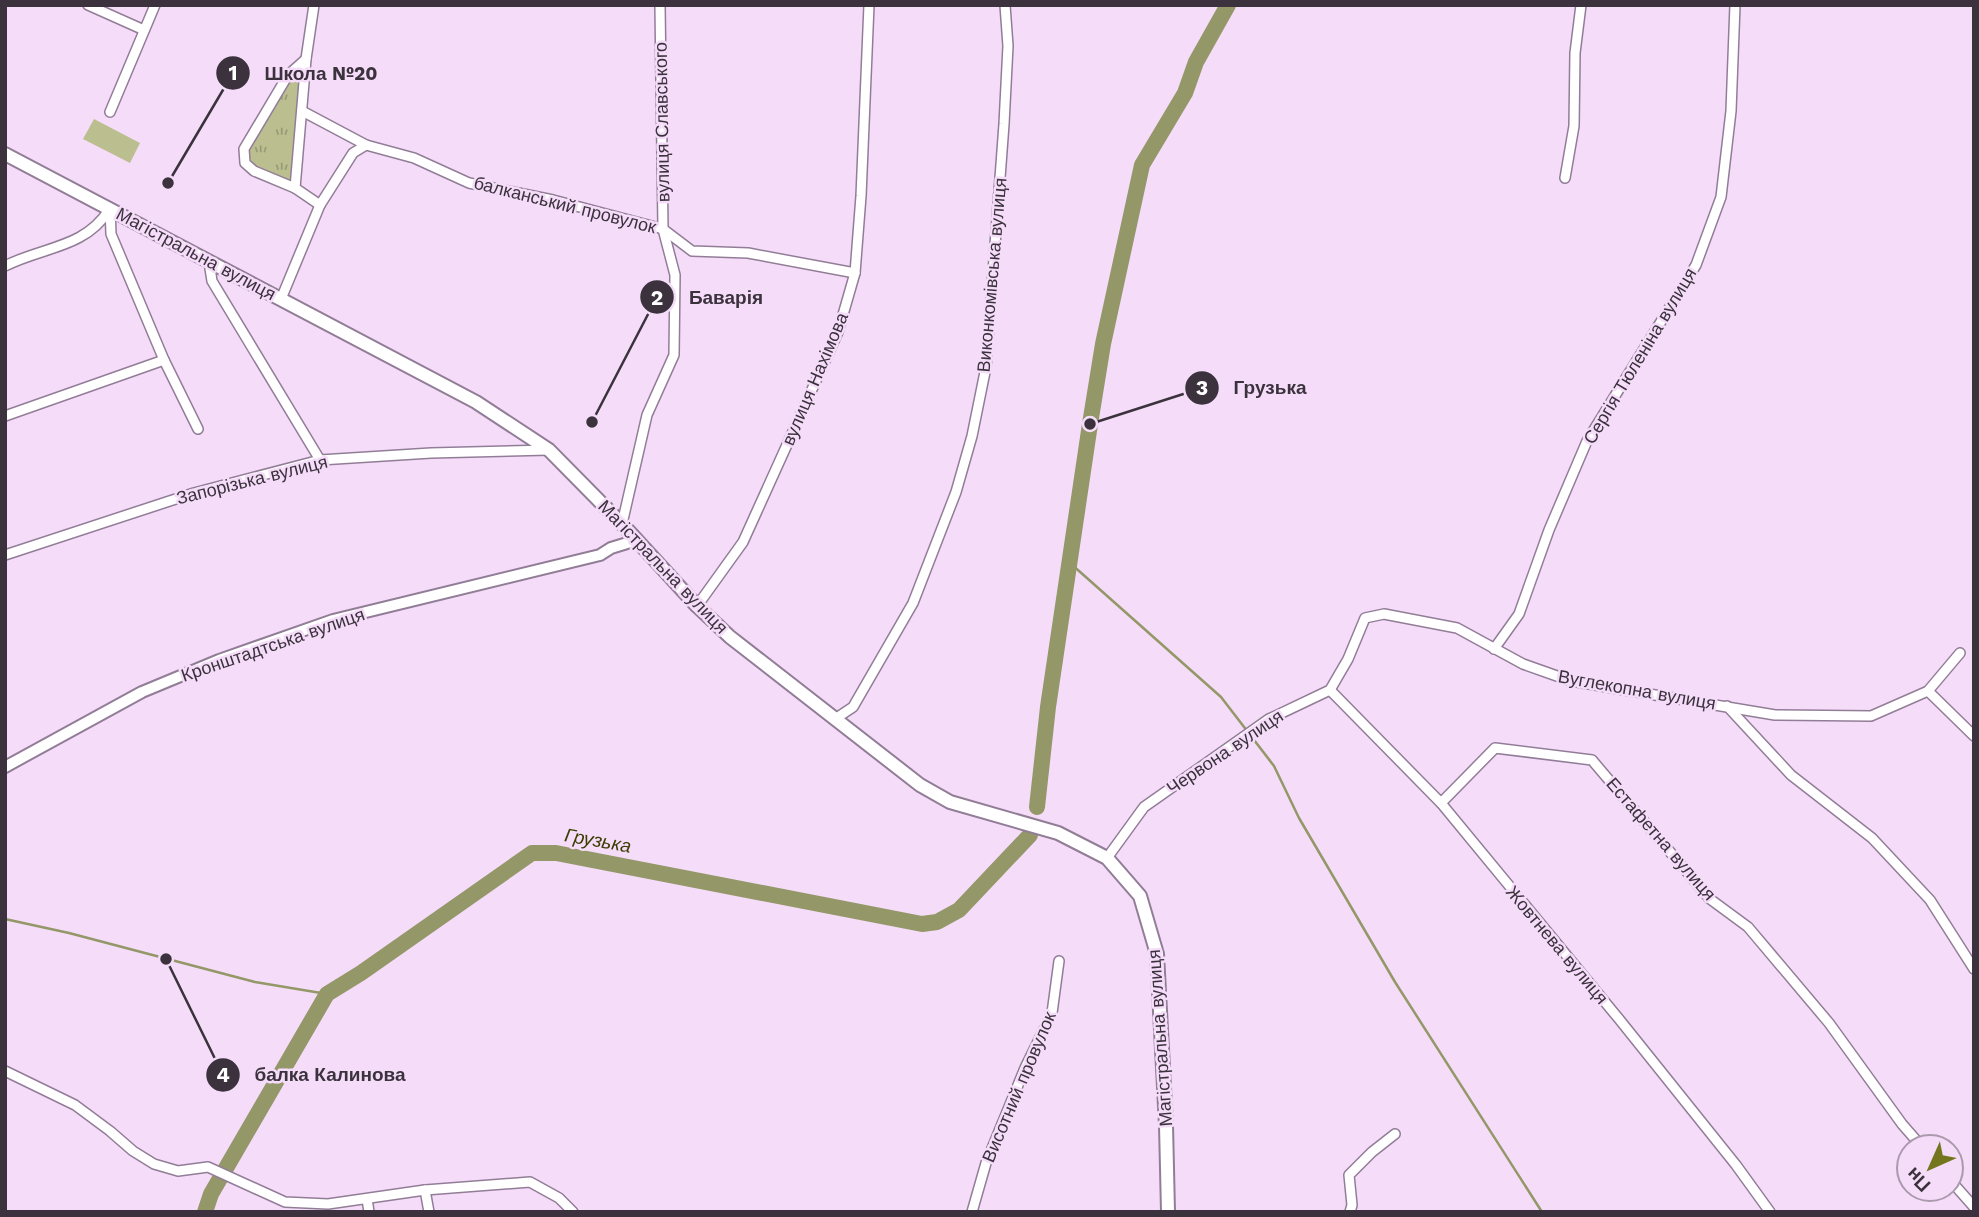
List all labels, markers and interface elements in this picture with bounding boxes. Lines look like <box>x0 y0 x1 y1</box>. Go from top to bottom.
street label: вулиця Славського <box>650 42 673 202</box>
callout: Школа №20 <box>215 53 392 93</box>
text: 1 <box>228 60 238 85</box>
text: Школа №20 <box>264 62 378 85</box>
street label: балканський провулок <box>472 172 659 237</box>
street label: Виконкомівська вулиця <box>973 177 1010 373</box>
street label: Магістральна вулиця <box>113 203 279 304</box>
street label: Сергія Тюленіна вулиця <box>1579 264 1701 448</box>
callout: Баварія <box>640 277 777 317</box>
text: 2 <box>651 285 663 310</box>
text: Баварія <box>689 286 763 309</box>
street label: вулиця Нахімова <box>777 308 852 448</box>
callout: Грузька <box>1184 368 1320 408</box>
text: 3 <box>1196 375 1208 400</box>
text: Грузька <box>1234 376 1307 399</box>
street label: Запорізька вулиця <box>174 451 330 508</box>
street label: Магістральна вулиця <box>594 496 733 638</box>
street label: Кронштадтська вулиця <box>178 603 367 686</box>
street label: Вуглекопна вулиця <box>1557 665 1718 714</box>
street label: Червона вулиця <box>1163 705 1287 798</box>
street label: Естафетна вулиця <box>1602 773 1720 904</box>
water label: Грузька <box>563 823 633 858</box>
street label: Жовтнева вулиця <box>1502 881 1613 1008</box>
street label: Магістральна вулиця <box>1143 949 1176 1127</box>
street label: Висотний провулок <box>977 1008 1060 1165</box>
callout: балка Калинова <box>206 1055 420 1095</box>
text: 4 <box>216 1062 230 1087</box>
text: балка Калинова <box>254 1063 406 1086</box>
north arrow <box>1895 1133 1965 1203</box>
text: Пн <box>1901 1163 1935 1197</box>

